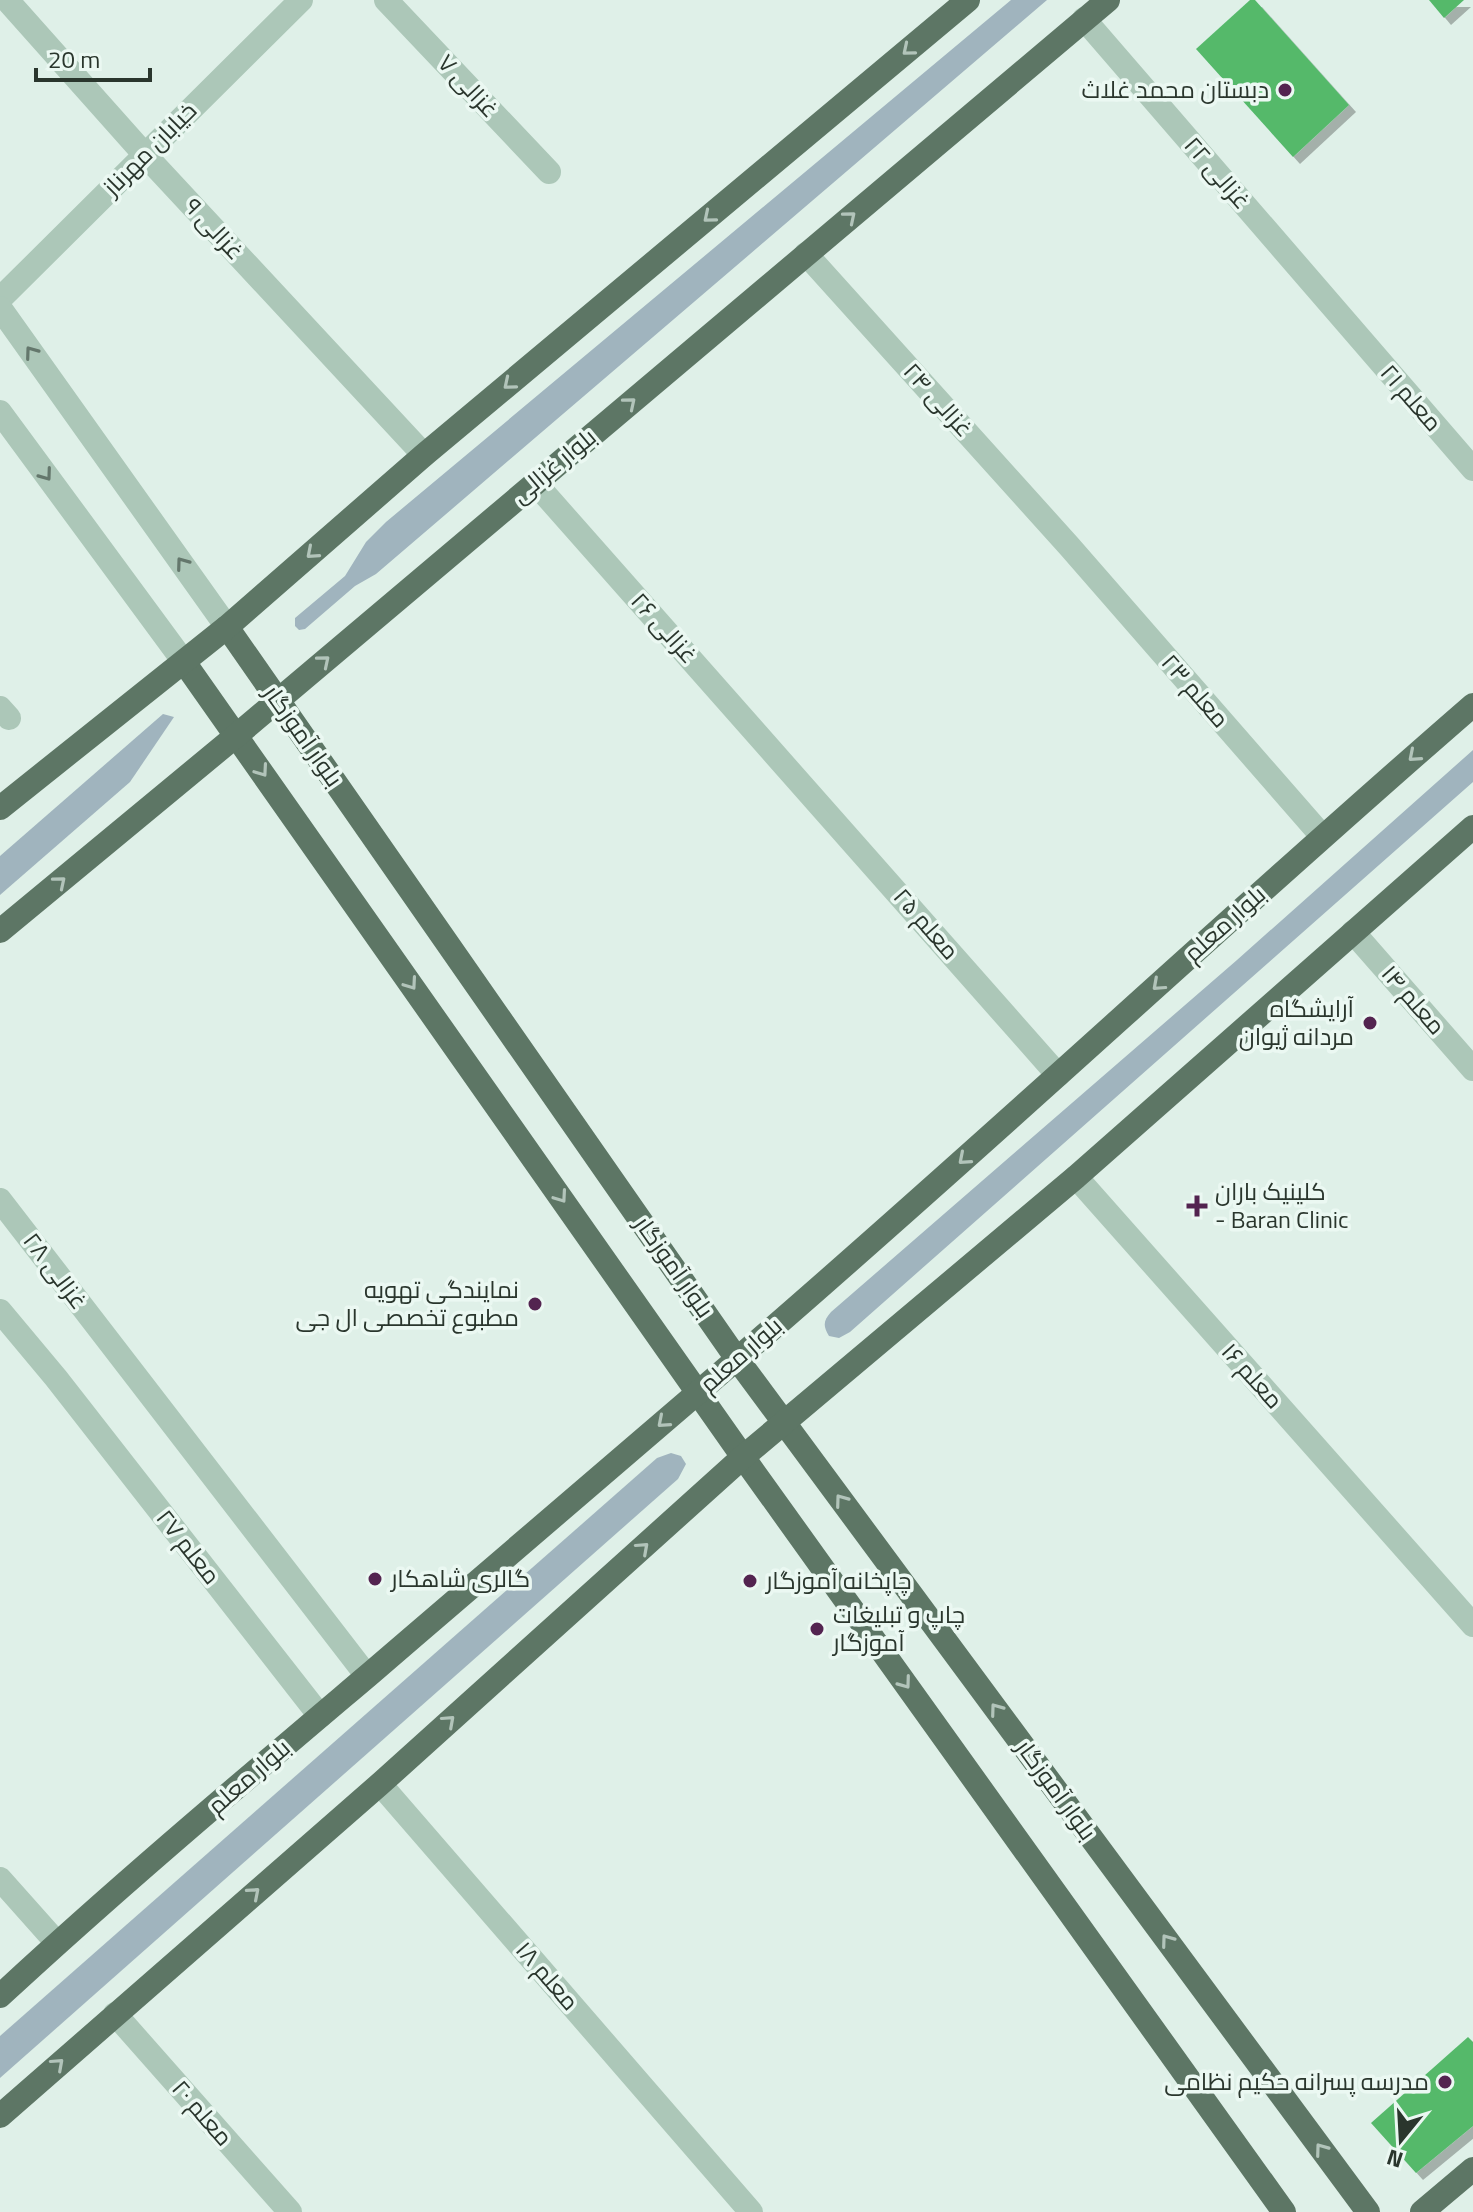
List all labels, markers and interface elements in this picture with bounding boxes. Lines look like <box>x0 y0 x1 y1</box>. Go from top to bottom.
scale bar <box>36 32 150 82</box>
one-way arrow <box>903 40 918 55</box>
text: 20 m <box>48 41 100 77</box>
street label: غزالی ۷ <box>430 45 508 125</box>
place label: دبستان محمد غلاث <box>1081 71 1269 107</box>
marker: دبستان محمد غلاث <box>1276 81 1294 99</box>
street label: خیابان مهرناز <box>93 93 205 205</box>
street label: غزالی ۲۲ <box>1176 128 1260 217</box>
street label: غزالی ۹ <box>177 189 253 267</box>
one-way arrow <box>704 207 718 222</box>
one-way arrow <box>840 212 855 227</box>
one-way arrow <box>26 346 41 360</box>
street label: غزالی ۲۴ <box>895 354 982 445</box>
street label: معلم ۲۱ <box>1372 356 1451 439</box>
one-way arrow <box>504 374 519 389</box>
one-way arrow <box>620 398 635 413</box>
street label: بلوار غزالی <box>503 419 604 512</box>
one-way arrow <box>37 466 51 480</box>
one-way arrow <box>307 543 321 558</box>
one-way arrow <box>178 558 192 572</box>
street label: غزالی ۲۶ <box>623 584 707 671</box>
street label: معلم ۲۳ <box>1153 645 1238 735</box>
one-way arrow <box>315 656 329 671</box>
street label: بلوار آموزگار <box>254 675 352 794</box>
one-way arrow <box>1409 746 1423 761</box>
one-way arrow <box>252 763 267 777</box>
one-way arrow <box>51 877 65 892</box>
street label: بلوار معلم <box>1175 877 1273 970</box>
street label: معلم ۲۵ <box>885 879 968 967</box>
street label: معلم ۱۴ <box>1373 956 1454 1042</box>
one-way arrow <box>402 976 416 990</box>
one-way arrow <box>1152 976 1167 990</box>
place label: آرایشگاه مردانه ژیوان <box>1239 990 1355 1054</box>
marker: آرایشگاه مردانه ژیوان <box>1361 1014 1379 1032</box>
one-way arrow <box>959 1150 973 1164</box>
place label: کلینیک باران - Baran Clinic <box>1215 1173 1349 1237</box>
one-way arrow <box>551 1188 566 1203</box>
marker: کلینیک باران - Baran Clinic <box>1186 1195 1208 1217</box>
street label: بلوار آموزگار <box>625 1206 723 1325</box>
street label: غزالی ۲۸ <box>15 1224 97 1317</box>
place label: نمایندگی تهویه مطبوع تخصصی ال جی <box>296 1271 519 1335</box>
marker: نمایندگی تهویه مطبوع تخصصی ال جی <box>526 1295 544 1313</box>
street label: بلوار معلم <box>691 1308 790 1400</box>
street label: معلم ۱۶ <box>1213 1334 1292 1416</box>
one-way arrow <box>658 1412 672 1427</box>
one-way arrow <box>836 1494 851 1508</box>
street label: معلم ۲۷ <box>148 1501 230 1592</box>
one-way arrow <box>633 1543 648 1557</box>
place label: گالری شاهکار <box>389 1560 530 1596</box>
place label: چاپخانه آموزگار <box>764 1562 912 1598</box>
marker: گالری شاهکار <box>366 1570 384 1588</box>
marker: چاپخانه آموزگار <box>741 1572 759 1590</box>
place label: چاپ و تبلیغات آموزگار <box>831 1596 965 1660</box>
marker: چاپ و تبلیغات آموزگار <box>808 1620 826 1638</box>
one-way arrow <box>895 1675 910 1689</box>
one-way arrow <box>991 1703 1005 1717</box>
one-way arrow <box>440 1717 455 1731</box>
street label: بلوار معلم <box>199 1730 298 1822</box>
street label: بلوار آموزگار <box>1007 1730 1106 1847</box>
one-way arrow <box>245 1888 260 1903</box>
street label: معلم ۱۸ <box>507 1933 588 2018</box>
one-way arrow <box>1162 1934 1177 1949</box>
one-way arrow <box>49 2059 64 2074</box>
place label: مدرسه پسرانه حکیم نظامی <box>1164 2063 1429 2099</box>
street label: معلم ۲۰ <box>164 2071 242 2154</box>
marker: مدرسه پسرانه حکیم نظامی <box>1436 2073 1454 2091</box>
north arrow <box>1361 2100 1441 2180</box>
text: N <box>1382 2140 1407 2178</box>
one-way arrow <box>1317 2144 1331 2158</box>

